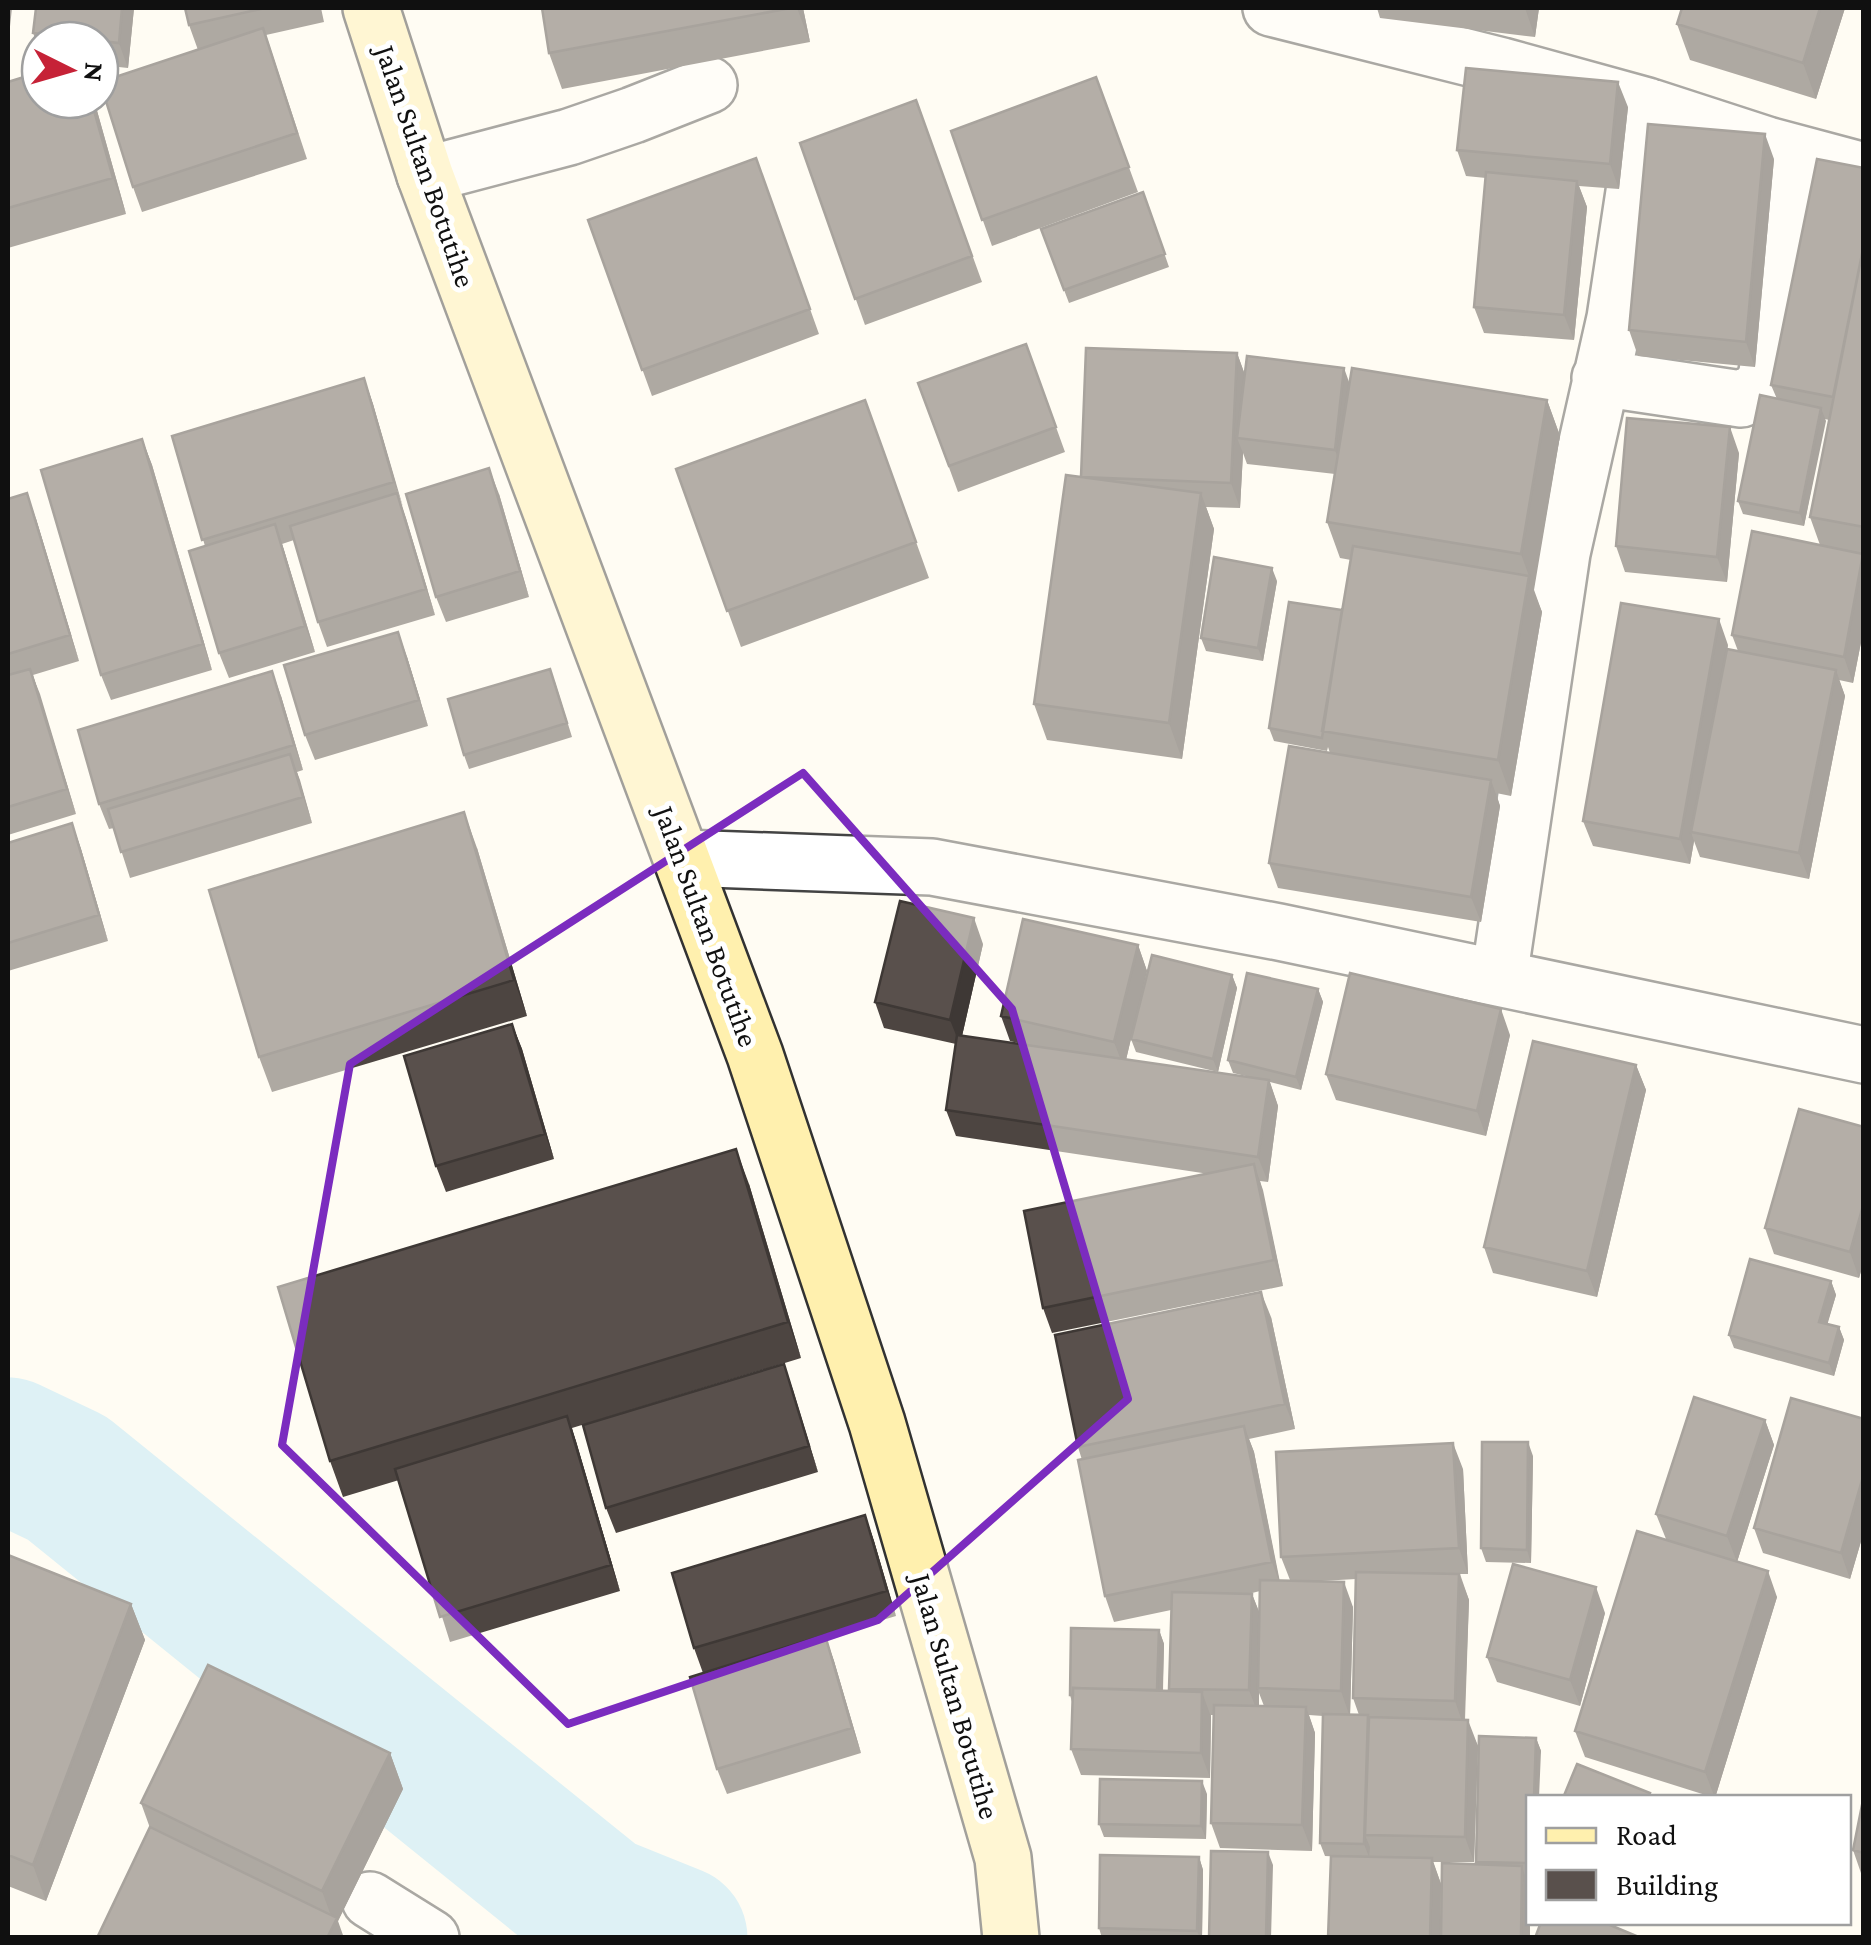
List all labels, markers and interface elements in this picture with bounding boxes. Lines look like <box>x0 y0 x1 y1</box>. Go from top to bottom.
north arrow <box>20 20 120 120</box>
street label: Jalan Sultan Botutihe <box>368 38 483 291</box>
text: N <box>78 61 111 83</box>
street label: Jalan Sultan Botutihe <box>647 798 766 1051</box>
street label: Jalan Sultan Botutihe <box>904 1567 1007 1822</box>
legend <box>1526 1795 1851 1925</box>
text: Road <box>1616 1818 1677 1851</box>
text: Building <box>1616 1868 1718 1902</box>

